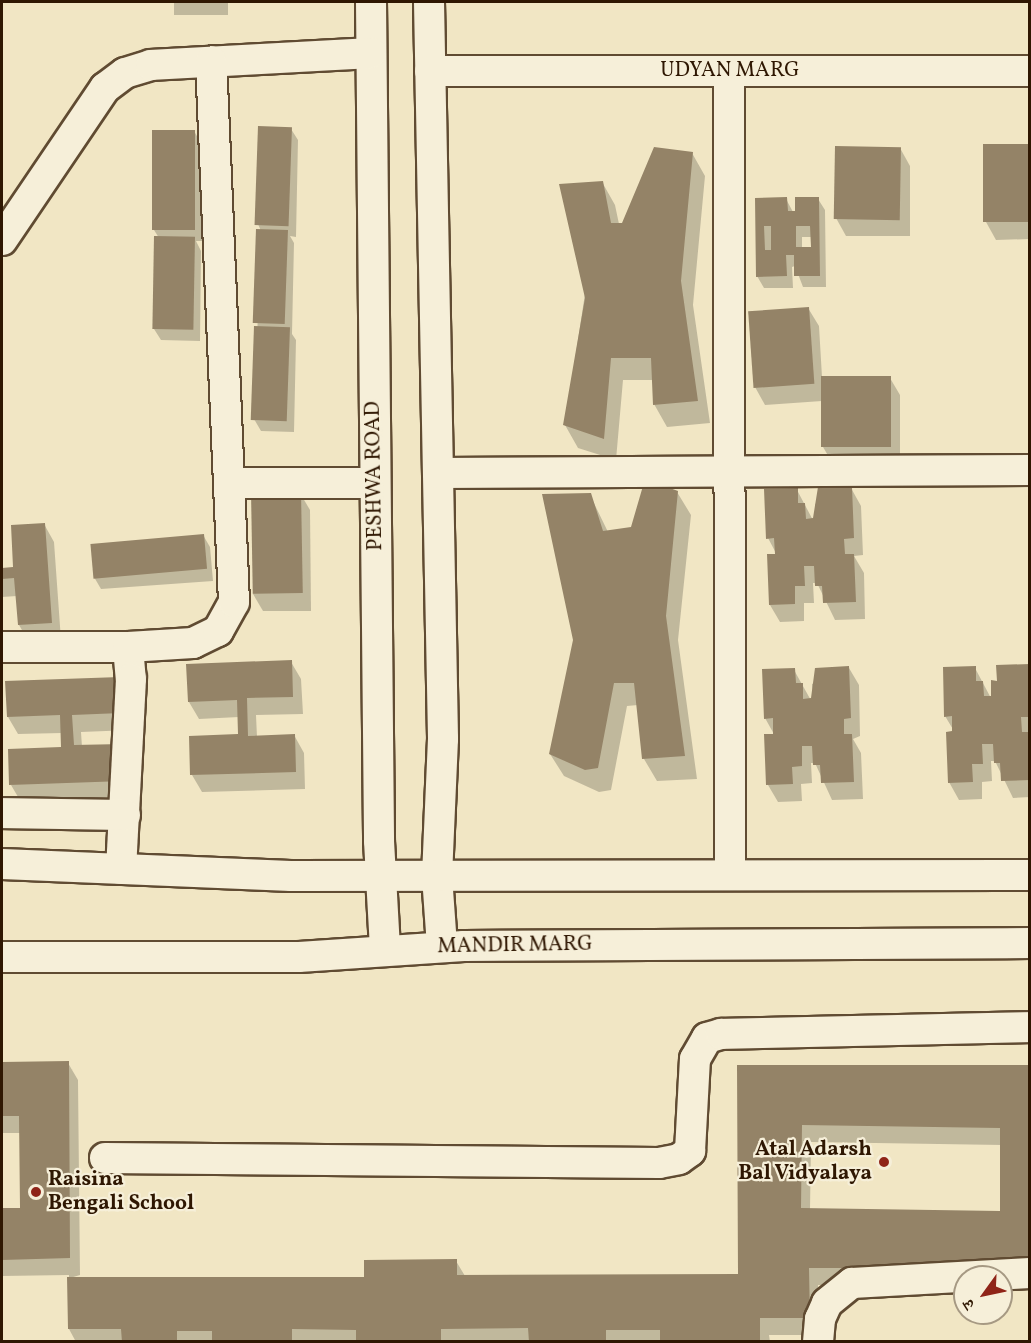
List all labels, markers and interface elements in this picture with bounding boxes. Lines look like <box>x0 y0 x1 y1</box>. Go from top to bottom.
street label: UDYAN MARG <box>660 58 800 84</box>
street label: PESHWA ROAD <box>361 401 389 551</box>
street label: MANDIR MARG <box>437 932 593 960</box>
place label: Atal Adarsh Bal Vidyalaya <box>738 1137 872 1187</box>
marker: Atal Adarsh Bal Vidyalaya <box>877 1155 891 1169</box>
place label: Raisina Bengali School <box>48 1167 194 1217</box>
marker: Raisina Bengali School <box>29 1185 43 1199</box>
north arrow <box>953 1265 1013 1325</box>
text: उ <box>958 1294 981 1313</box>

